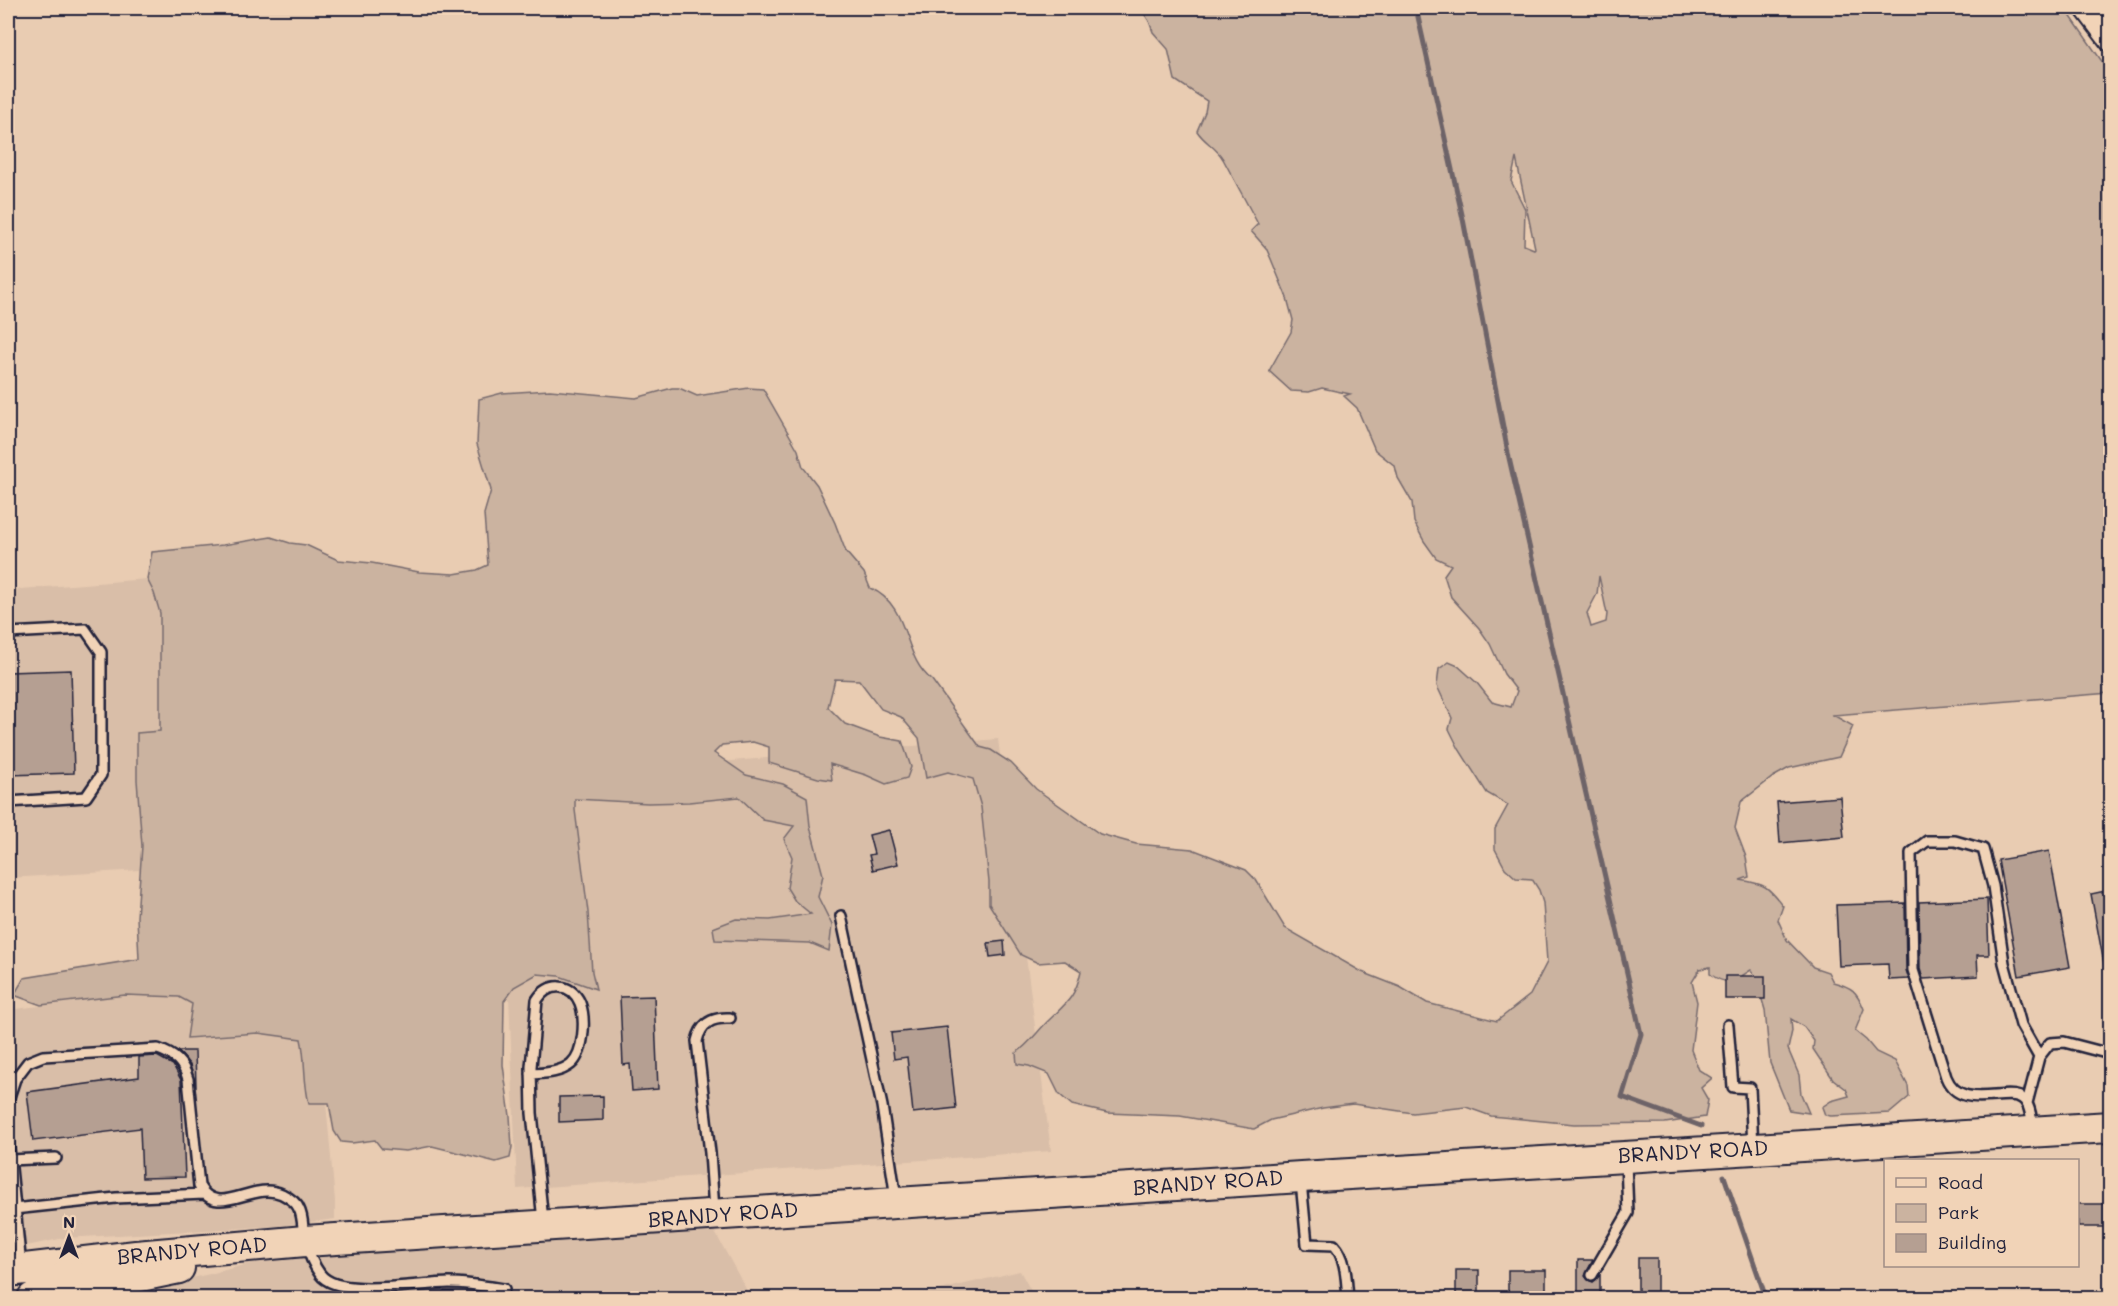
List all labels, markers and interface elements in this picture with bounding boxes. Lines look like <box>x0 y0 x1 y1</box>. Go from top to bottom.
street label: BRANDY ROAD <box>1617 1133 1769 1168</box>
legend <box>1884 1159 2079 1267</box>
street label: BRANDY ROAD <box>1132 1163 1284 1200</box>
text: Road <box>1938 1170 1983 1194</box>
street label: BRANDY ROAD <box>647 1195 799 1232</box>
text: Park <box>1938 1200 1979 1224</box>
north arrow <box>39 1207 99 1267</box>
text: N <box>63 1211 75 1232</box>
street label: BRANDY ROAD <box>116 1229 268 1270</box>
text: Building <box>1938 1230 2006 1254</box>

